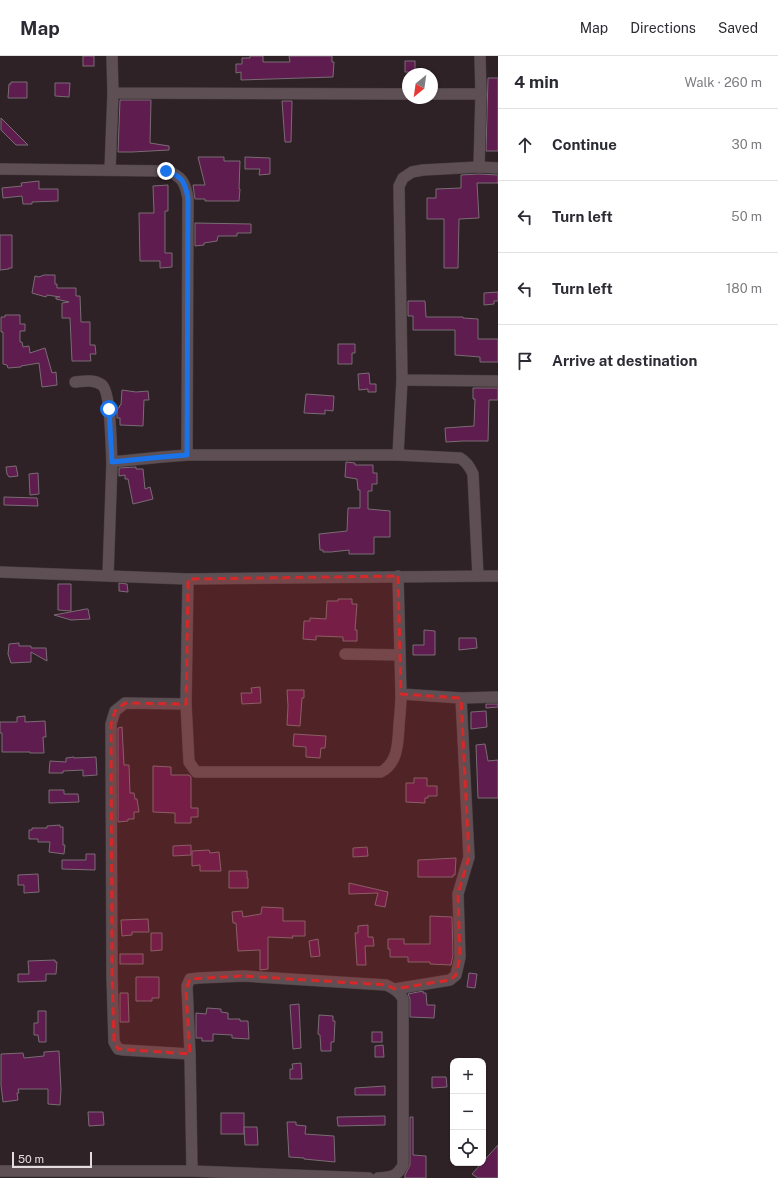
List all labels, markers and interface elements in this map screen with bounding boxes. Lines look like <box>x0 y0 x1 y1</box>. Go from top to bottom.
text: Map <box>20 17 60 39</box>
text: Map <box>580 20 608 36</box>
text: Directions <box>630 20 696 36</box>
text: Saved <box>718 20 758 36</box>
north arrow <box>402 68 438 104</box>
text: 4 min <box>514 72 559 92</box>
text: Walk · 260 m <box>684 75 762 90</box>
icon: ahead <box>514 134 536 156</box>
text: Continue <box>552 136 617 153</box>
text: 30 m <box>732 137 762 152</box>
route end <box>157 162 175 180</box>
icon: left <box>514 206 536 228</box>
text: Turn left <box>552 208 613 225</box>
text: 50 m <box>731 209 762 224</box>
icon: left <box>514 278 536 300</box>
text: Turn left <box>552 280 613 297</box>
text: 180 m <box>726 281 762 296</box>
icon: arrive <box>514 350 536 372</box>
text: Arrive at destination <box>552 352 697 369</box>
route start <box>100 400 118 418</box>
map controls <box>450 1058 486 1166</box>
button: + <box>450 1058 486 1094</box>
button: − <box>450 1094 486 1130</box>
button: locate <box>450 1130 486 1166</box>
scale bar <box>12 1150 92 1169</box>
text: 50 m <box>18 1153 44 1165</box>

